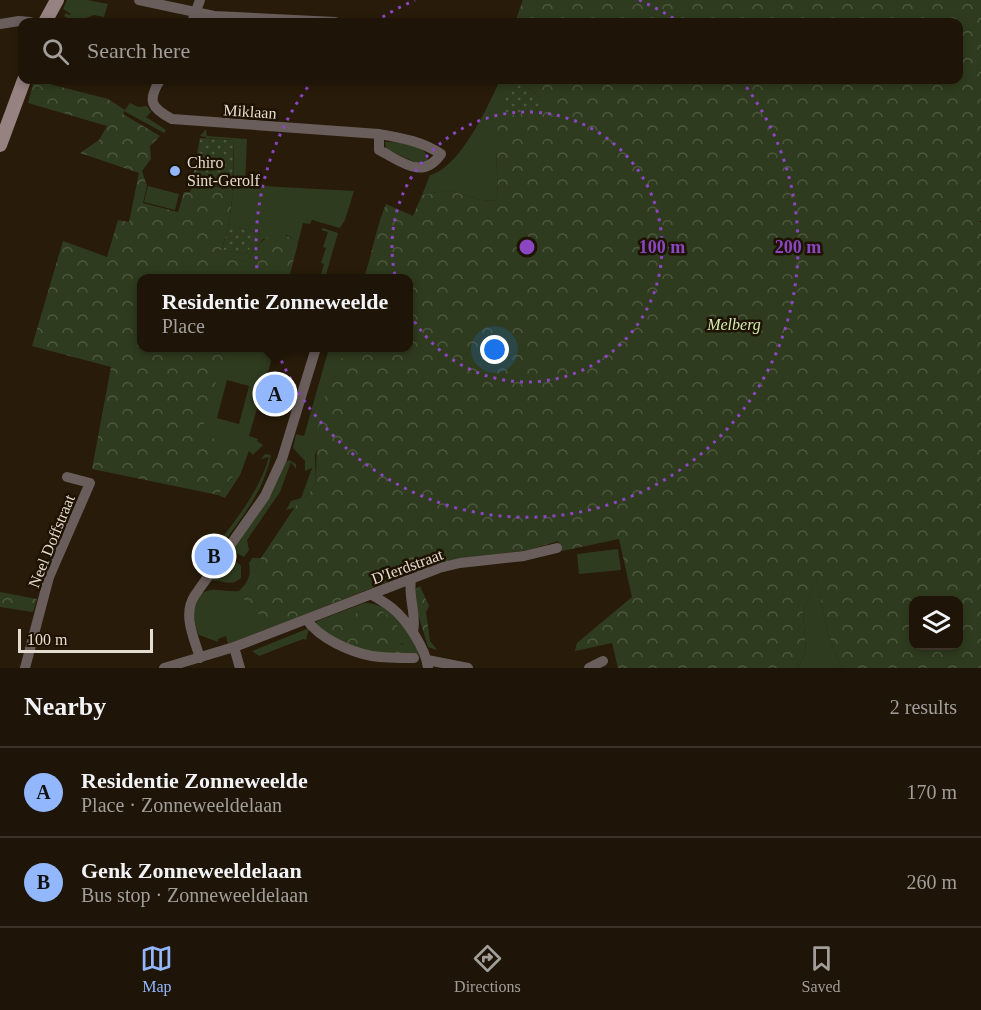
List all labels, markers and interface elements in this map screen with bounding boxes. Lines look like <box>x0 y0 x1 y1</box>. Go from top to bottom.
search box <box>18 18 963 84</box>
icon: search <box>39 35 72 68</box>
text: Search here <box>87 38 190 63</box>
street label: Miklaan <box>223 101 277 122</box>
place label: Chiro Sint-Gerolf <box>187 154 261 189</box>
marker: Chiro Sint-Gerolf <box>168 164 182 178</box>
centre of rings <box>517 237 537 257</box>
text: 100 m <box>639 237 685 257</box>
text: 200 m <box>775 237 821 257</box>
popup <box>137 274 413 352</box>
text: Residentie Zonneweelde <box>162 289 388 314</box>
text: Place <box>162 315 205 337</box>
park label: Melberg <box>706 316 761 334</box>
your location <box>480 335 509 364</box>
pin: A <box>256 372 294 416</box>
street label: Neel Doffstraat <box>25 492 78 590</box>
pin: B <box>194 534 234 578</box>
street label: D'Ierdstraat <box>369 545 446 587</box>
map controls <box>909 596 963 650</box>
button: layers <box>909 596 963 650</box>
scale bar <box>18 626 153 654</box>
text: 100 m <box>27 631 67 648</box>
text: Nearby <box>24 692 106 721</box>
text: 2 results <box>890 696 957 718</box>
text: Residentie Zonneweelde <box>81 768 308 793</box>
text: A <box>36 781 51 803</box>
text: 170 m <box>906 781 957 803</box>
text: Place · Zonneweeldelaan <box>81 794 282 816</box>
text: Genk Zonneweeldelaan <box>81 858 302 883</box>
text: B <box>37 871 50 893</box>
text: 260 m <box>906 871 957 893</box>
text: Bus stop · Zonneweeldelaan <box>81 884 308 906</box>
tab: Map <box>140 942 173 996</box>
tab: Directions <box>454 942 521 996</box>
tab: Saved <box>801 942 841 996</box>

